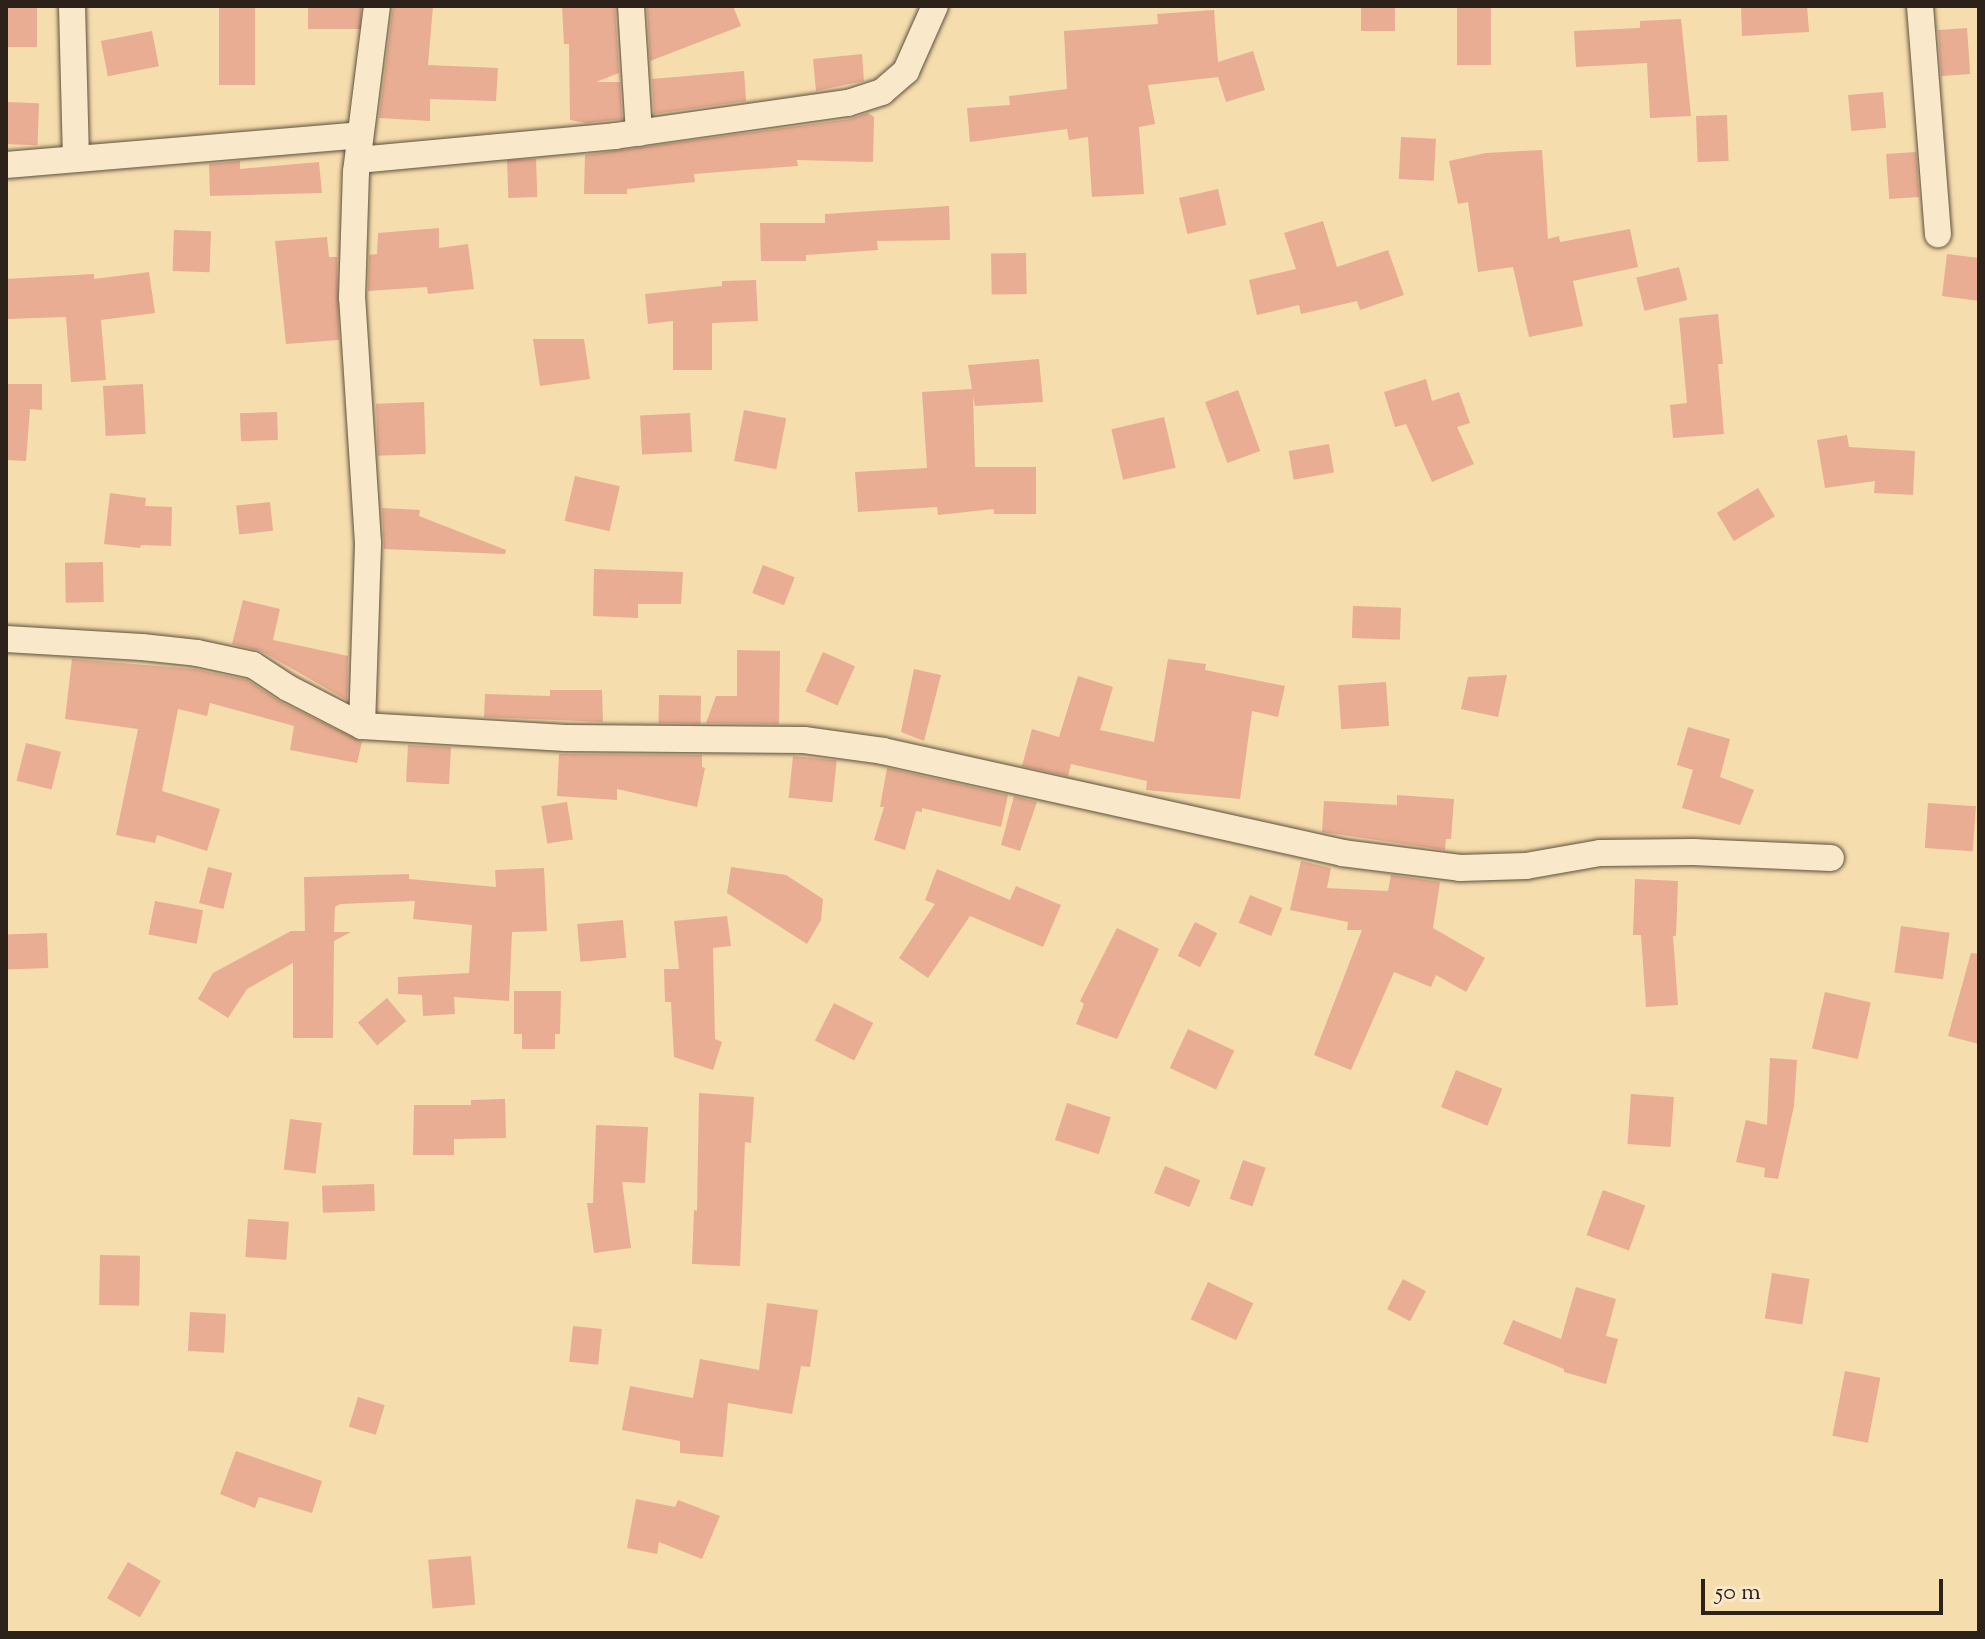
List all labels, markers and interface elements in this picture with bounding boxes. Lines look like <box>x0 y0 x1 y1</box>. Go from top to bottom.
scale bar <box>1705 1563 1947 1613</box>
text: 50 m <box>1715 1576 1761 1610</box>

